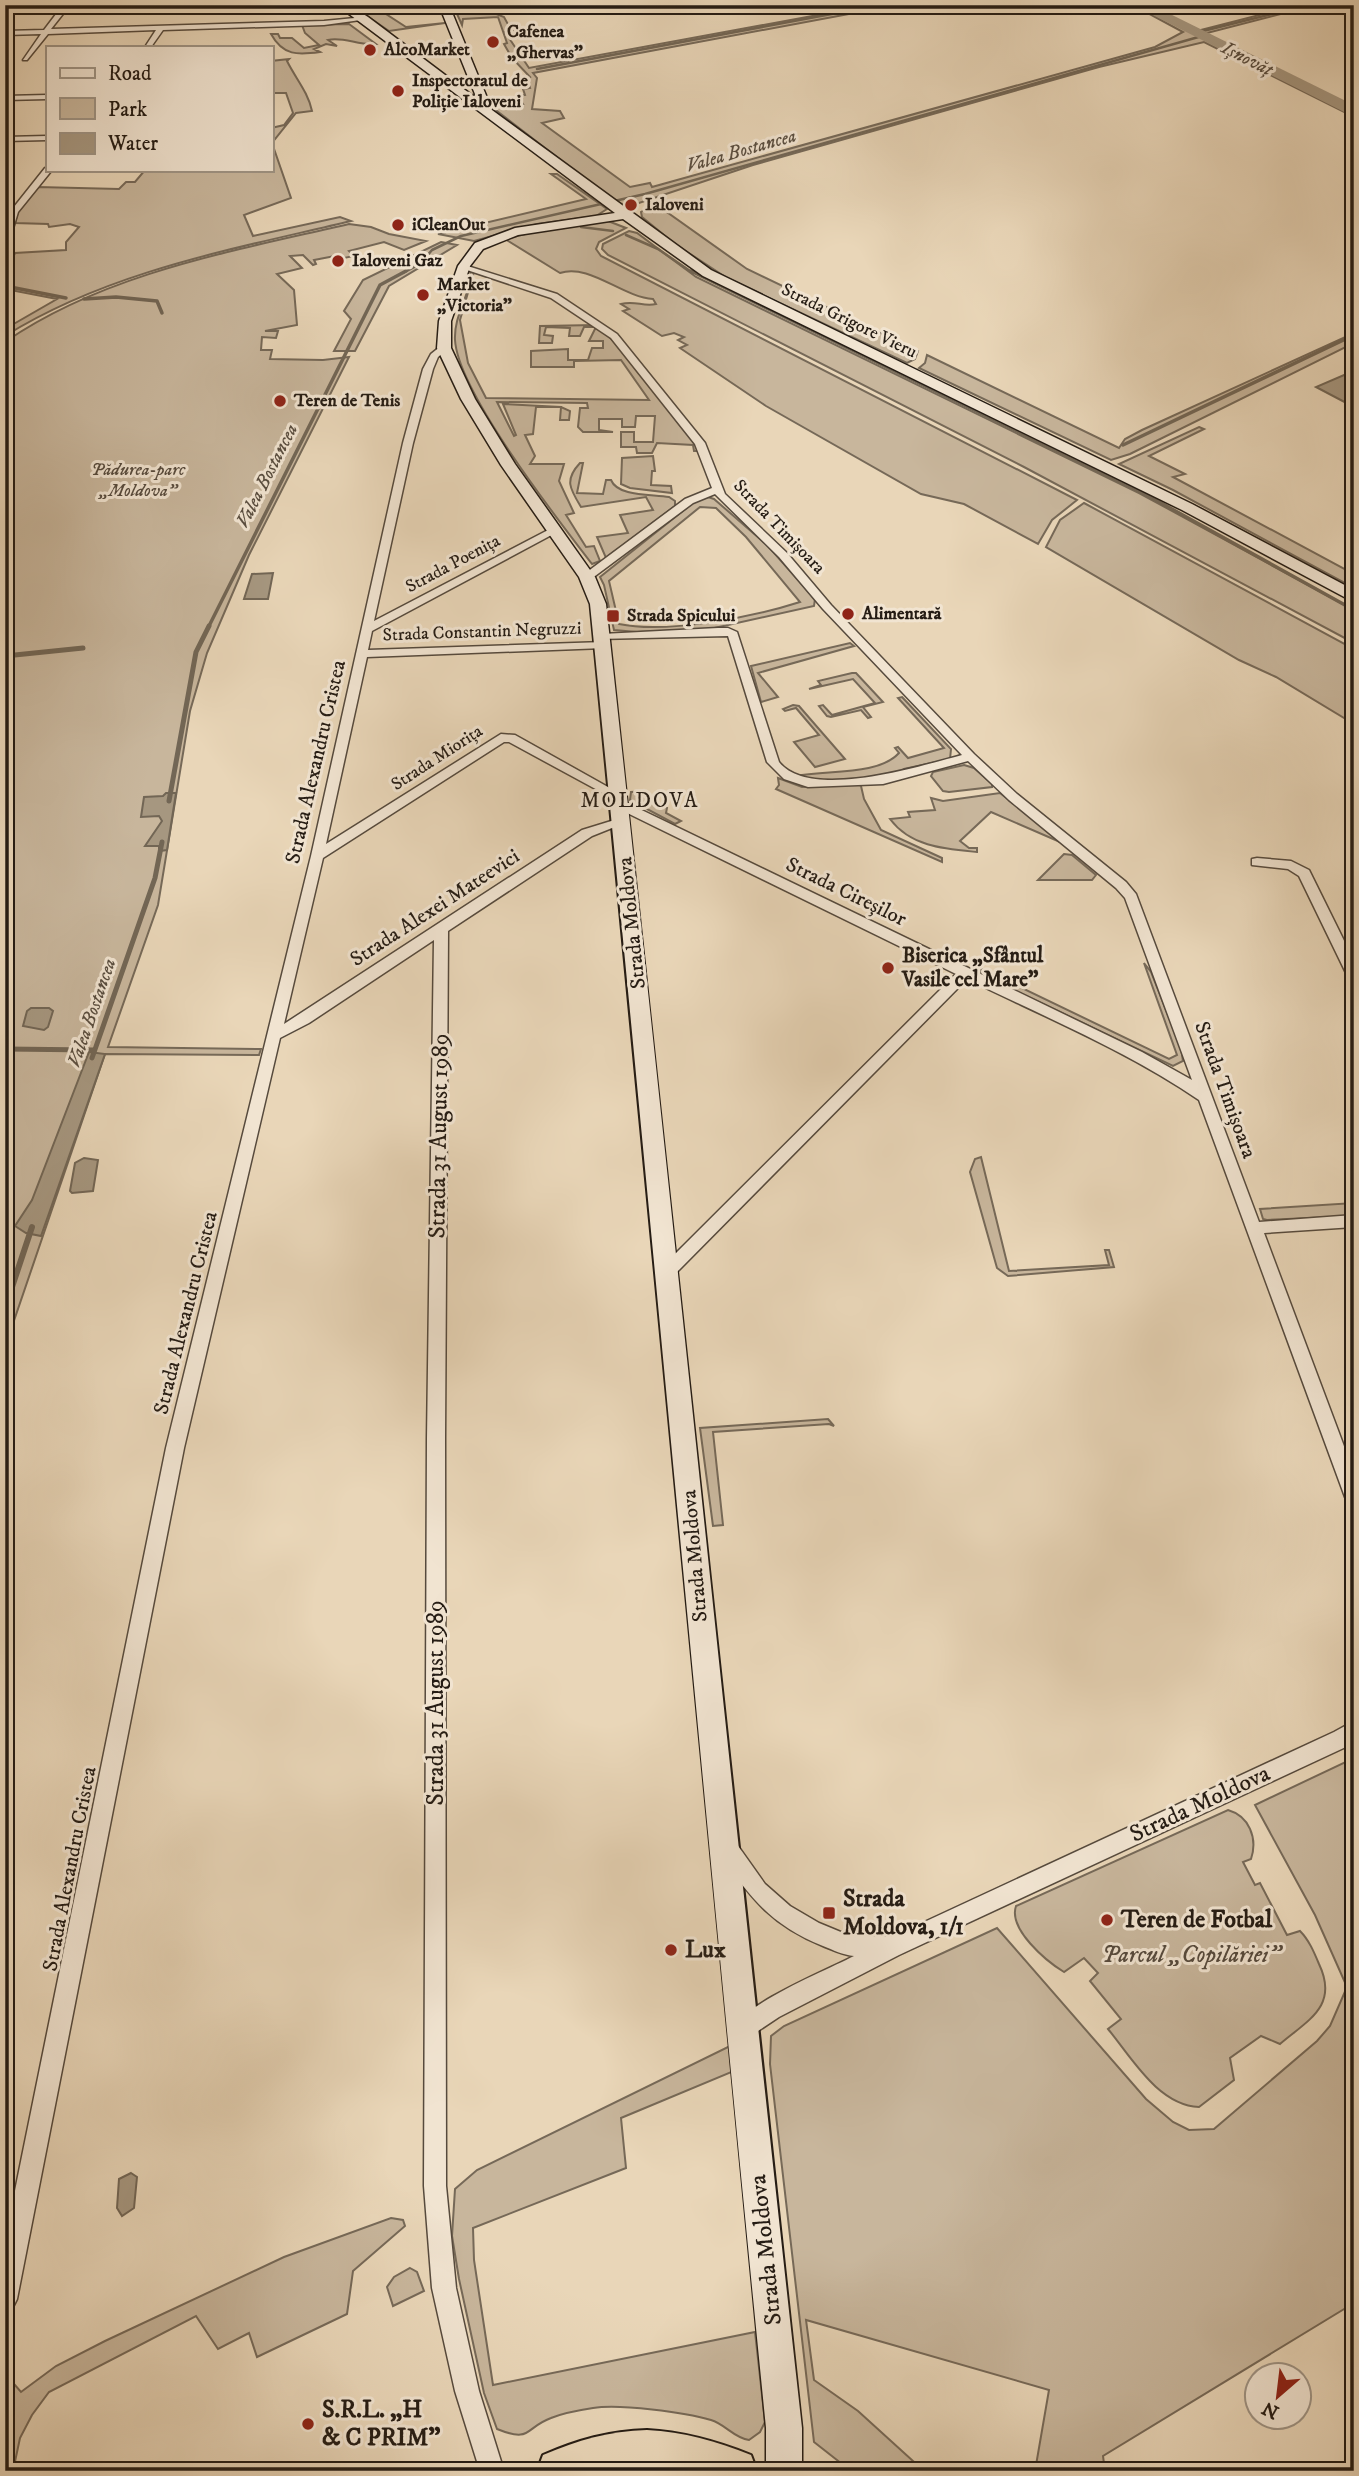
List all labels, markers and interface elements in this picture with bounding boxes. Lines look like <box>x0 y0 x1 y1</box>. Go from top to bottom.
place label: Cafenea „Ghervas” <box>507 21 583 64</box>
marker: Cafenea „Ghervas” <box>485 34 501 50</box>
water label: Ișnovăț <box>1217 36 1277 82</box>
place label: AlcoMarket <box>383 39 470 61</box>
marker: AlcoMarket <box>362 42 378 58</box>
legend <box>46 46 273 172</box>
text: Road <box>108 61 152 87</box>
place label: Inspectoratul de Poliție Ialoveni <box>412 70 529 113</box>
marker: Inspectoratul de Poliție Ialoveni <box>390 83 406 99</box>
text: Park <box>108 97 148 123</box>
water label: Valea Bostancea <box>683 124 799 178</box>
text: Water <box>107 131 158 157</box>
place label: Ialoveni <box>645 194 704 216</box>
marker: Ialoveni <box>623 197 639 213</box>
place label: iCleanOut <box>412 214 486 236</box>
marker: iCleanOut <box>390 217 406 233</box>
place label: Ialoveni Gaz <box>352 250 443 272</box>
marker: Ialoveni Gaz <box>330 253 346 269</box>
place label: Market „Victoria” <box>437 274 512 317</box>
street label: Strada Grigore Vieru <box>778 279 921 363</box>
marker: Market „Victoria” <box>415 287 431 303</box>
place label: Teren de Tenis <box>293 390 400 412</box>
marker: Teren de Tenis <box>272 393 288 409</box>
water label: Valea Bostancea <box>231 420 303 532</box>
park label: Pădurea-parc „Moldova” <box>91 459 186 502</box>
street label: Strada Timișoara <box>728 475 830 579</box>
street label: Strada Poenița <box>402 530 504 598</box>
place label: Alimentară <box>861 603 942 625</box>
place label: Strada Spicului <box>627 605 736 627</box>
marker: Alimentară <box>840 606 856 622</box>
marker: Strada Spicului <box>605 608 621 624</box>
street label: Strada Constantin Negruzzi <box>382 618 582 646</box>
street label: Strada Alexandru Cristea <box>280 658 352 866</box>
street label: Strada Miorița <box>387 720 487 796</box>
district label: MOLDOVA <box>581 788 699 814</box>
street label: Strada Alexei Mateevici <box>345 843 525 973</box>
street label: Strada Cireșilor <box>782 852 911 932</box>
street label: Strada Moldova <box>612 856 652 990</box>
place label: Biserica „Sfântul Vasile cel Mare” <box>901 943 1044 993</box>
water label: Valea Bostancea <box>63 956 121 1070</box>
marker: Biserica „Sfântul Vasile cel Mare” <box>880 960 896 976</box>
street label: Strada Timișoara <box>1188 1018 1262 1162</box>
street label: Strada 31 August 1989 <box>422 1033 456 1239</box>
street label: Strada Alexandru Cristea <box>148 1209 224 1417</box>
street label: Strada Moldova <box>676 1489 714 1623</box>
street label: Strada 31 August 1989 <box>421 1600 451 1806</box>
street label: Strada Moldova <box>1125 1758 1276 1850</box>
street label: Strada Alexandru Cristea <box>37 1764 103 1974</box>
place label: Strada Moldova, 1/1 <box>843 1884 964 1942</box>
marker: Strada Moldova, 1/1 <box>821 1905 837 1921</box>
place label: Teren de Fotbal <box>1120 1905 1273 1935</box>
marker: Teren de Fotbal <box>1099 1912 1115 1928</box>
place label: Lux <box>685 1935 726 1965</box>
park label: Parcul „Copilăriei” <box>1102 1940 1283 1970</box>
marker: Lux <box>663 1942 679 1958</box>
street label: Strada Moldova <box>743 2172 789 2327</box>
north arrow <box>1244 2360 1314 2430</box>
place label: S.R.L. „H & C PRIM” <box>322 2395 440 2453</box>
text: N <box>1258 2396 1283 2424</box>
marker: S.R.L. „H & C PRIM” <box>300 2416 316 2432</box>

